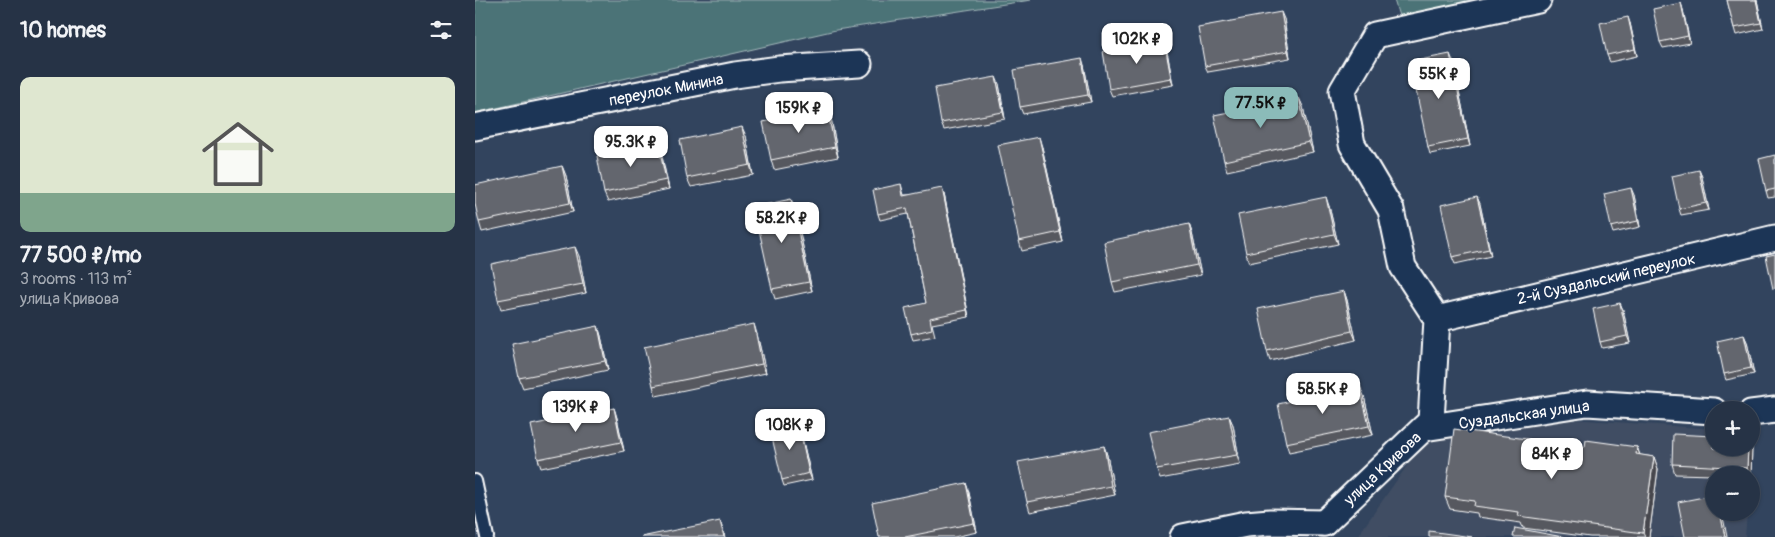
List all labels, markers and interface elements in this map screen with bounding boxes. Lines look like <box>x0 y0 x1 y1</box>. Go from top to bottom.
icon: filters <box>427 16 455 44</box>
text: 10 homes <box>20 17 106 44</box>
pin: 102K ₽ <box>1096 22 1178 65</box>
text: 102K ₽ <box>1113 29 1161 49</box>
pin: 55K ₽ <box>1404 58 1474 100</box>
text: 55K ₽ <box>1419 64 1459 84</box>
street label: переулок Минина <box>607 69 725 111</box>
pin: 77.5K ₽ <box>1215 86 1307 129</box>
pin: 159K ₽ <box>758 92 840 134</box>
text: 77.5K ₽ <box>1235 93 1287 113</box>
text: 159K ₽ <box>776 98 822 118</box>
icon: home <box>193 109 283 199</box>
pin: 95.3K ₽ <box>585 126 677 168</box>
text: 95.3K ₽ <box>605 132 657 152</box>
pin: 58.2K ₽ <box>736 202 828 244</box>
text: 58.2K ₽ <box>756 208 808 228</box>
text: 77 500 ₽/mo <box>20 242 141 269</box>
street label: 2-й Суздальский переулок <box>1515 249 1697 309</box>
text: 3 rooms · 113 m² <box>20 269 132 289</box>
text: улица Кривова <box>20 289 119 309</box>
pin: 58.5K ₽ <box>1277 372 1369 415</box>
text: 58.5K ₽ <box>1297 379 1349 399</box>
pin: 139K ₽ <box>535 390 617 433</box>
street label: Суздальская улица <box>1457 396 1591 434</box>
text: 139K ₽ <box>553 397 599 417</box>
map controls <box>1705 401 1760 521</box>
button: + <box>1705 401 1760 456</box>
pin: 108K ₽ <box>749 408 831 451</box>
text: 108K ₽ <box>766 415 814 435</box>
street label: улица Кривова <box>1339 428 1426 510</box>
pin: 84K ₽ <box>1517 438 1587 480</box>
text: 84K ₽ <box>1532 444 1572 464</box>
button: − <box>1705 466 1760 521</box>

